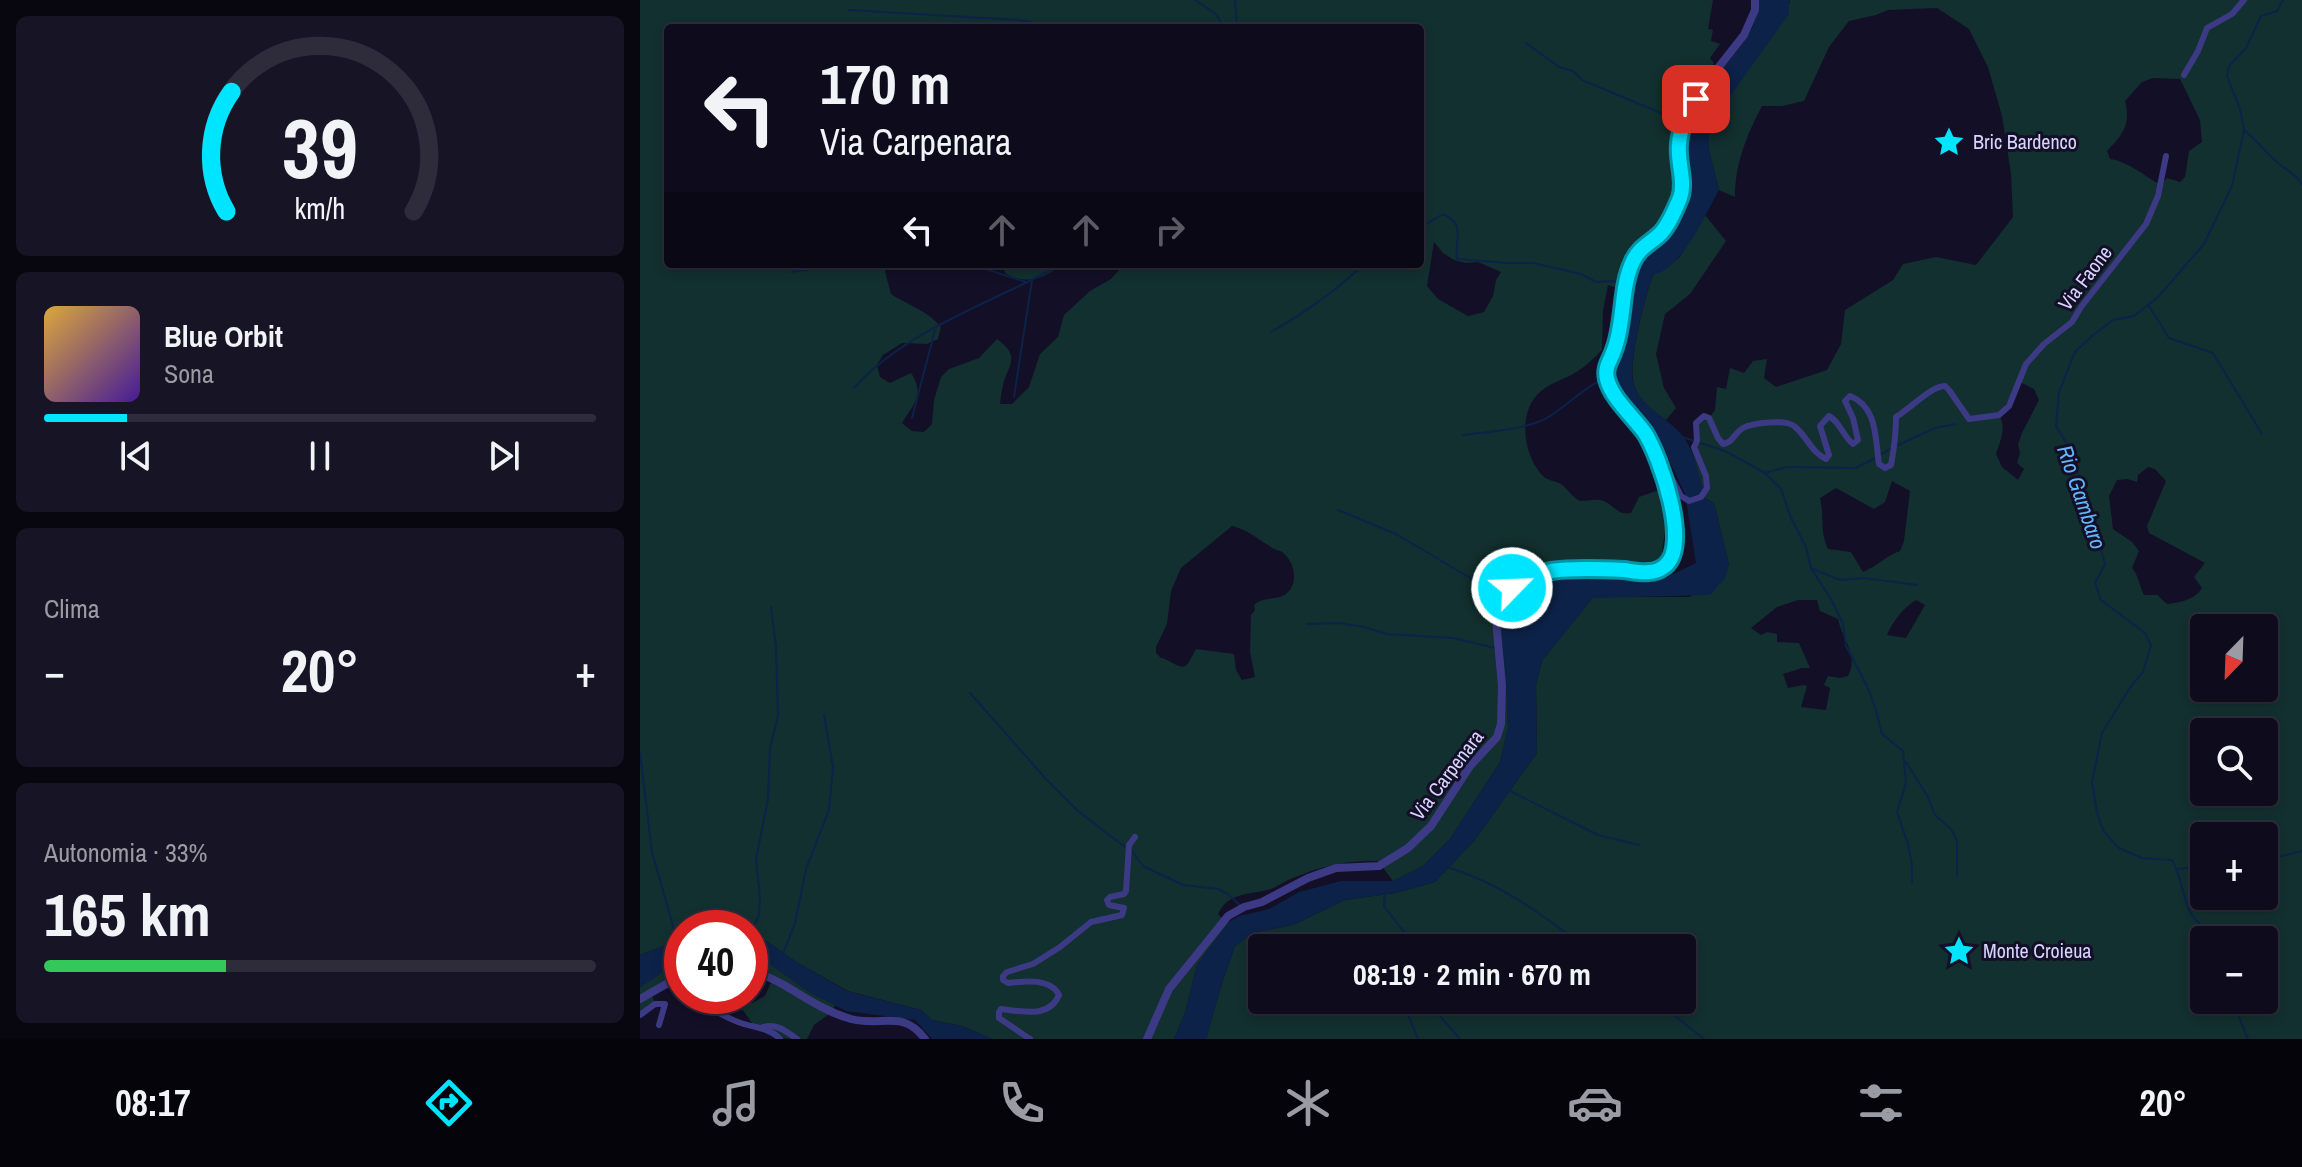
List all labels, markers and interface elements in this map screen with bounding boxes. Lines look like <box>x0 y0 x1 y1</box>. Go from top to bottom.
text: 170 m <box>820 46 950 121</box>
icon: left <box>688 56 792 160</box>
pin <box>1662 65 1730 133</box>
icon: arrive <box>1674 77 1718 121</box>
text: 39 <box>282 91 358 203</box>
text: Via Carpenara <box>820 118 1011 166</box>
place icon: Bric Bardenco <box>1932 125 1966 159</box>
place label: Bric Bardenco <box>1973 128 2077 155</box>
text: km/h <box>295 189 345 228</box>
icon: left <box>896 208 940 252</box>
icon: ahead <box>980 208 1024 252</box>
icon: ahead <box>1064 208 1108 252</box>
icon: right <box>1148 208 1192 252</box>
street label: Via Faone <box>2051 240 2118 316</box>
text: Blue Orbit <box>164 316 283 356</box>
text: Sona <box>164 356 214 391</box>
icon: previous <box>114 434 158 478</box>
icon: pause <box>298 434 342 478</box>
icon: next <box>482 434 526 478</box>
water label: Rio Gambaro <box>2050 441 2114 553</box>
position arrow <box>1470 546 1554 630</box>
text: Clima <box>44 591 100 626</box>
north arrow <box>2190 614 2278 702</box>
map controls <box>2190 614 2278 1014</box>
text: 20° <box>281 630 359 711</box>
text: − <box>44 641 65 701</box>
text: + <box>575 641 596 701</box>
button: search <box>2190 718 2278 806</box>
street label: Via Carpenara <box>1404 724 1489 825</box>
button: + <box>2190 822 2278 910</box>
text: Autonomia · 33% <box>44 835 208 870</box>
text: 165 km <box>44 874 211 955</box>
speed limit sign: 40 <box>664 910 768 1014</box>
button: − <box>2190 926 2278 1014</box>
place icon: Monte Croieua <box>1942 934 1976 968</box>
place label: Monte Croieua <box>1983 937 2091 964</box>
text: 08:19 · 2 min · 670 m <box>1353 954 1591 994</box>
icon: directions <box>421 1075 477 1131</box>
icon: music <box>708 1075 764 1131</box>
icon: phone <box>994 1075 1050 1131</box>
icon: climate <box>1280 1075 1336 1131</box>
icon: car <box>1567 1075 1623 1131</box>
icon: filters <box>1853 1075 1909 1131</box>
text: 08:17 <box>115 1079 191 1127</box>
text: 20° <box>2140 1079 2187 1127</box>

